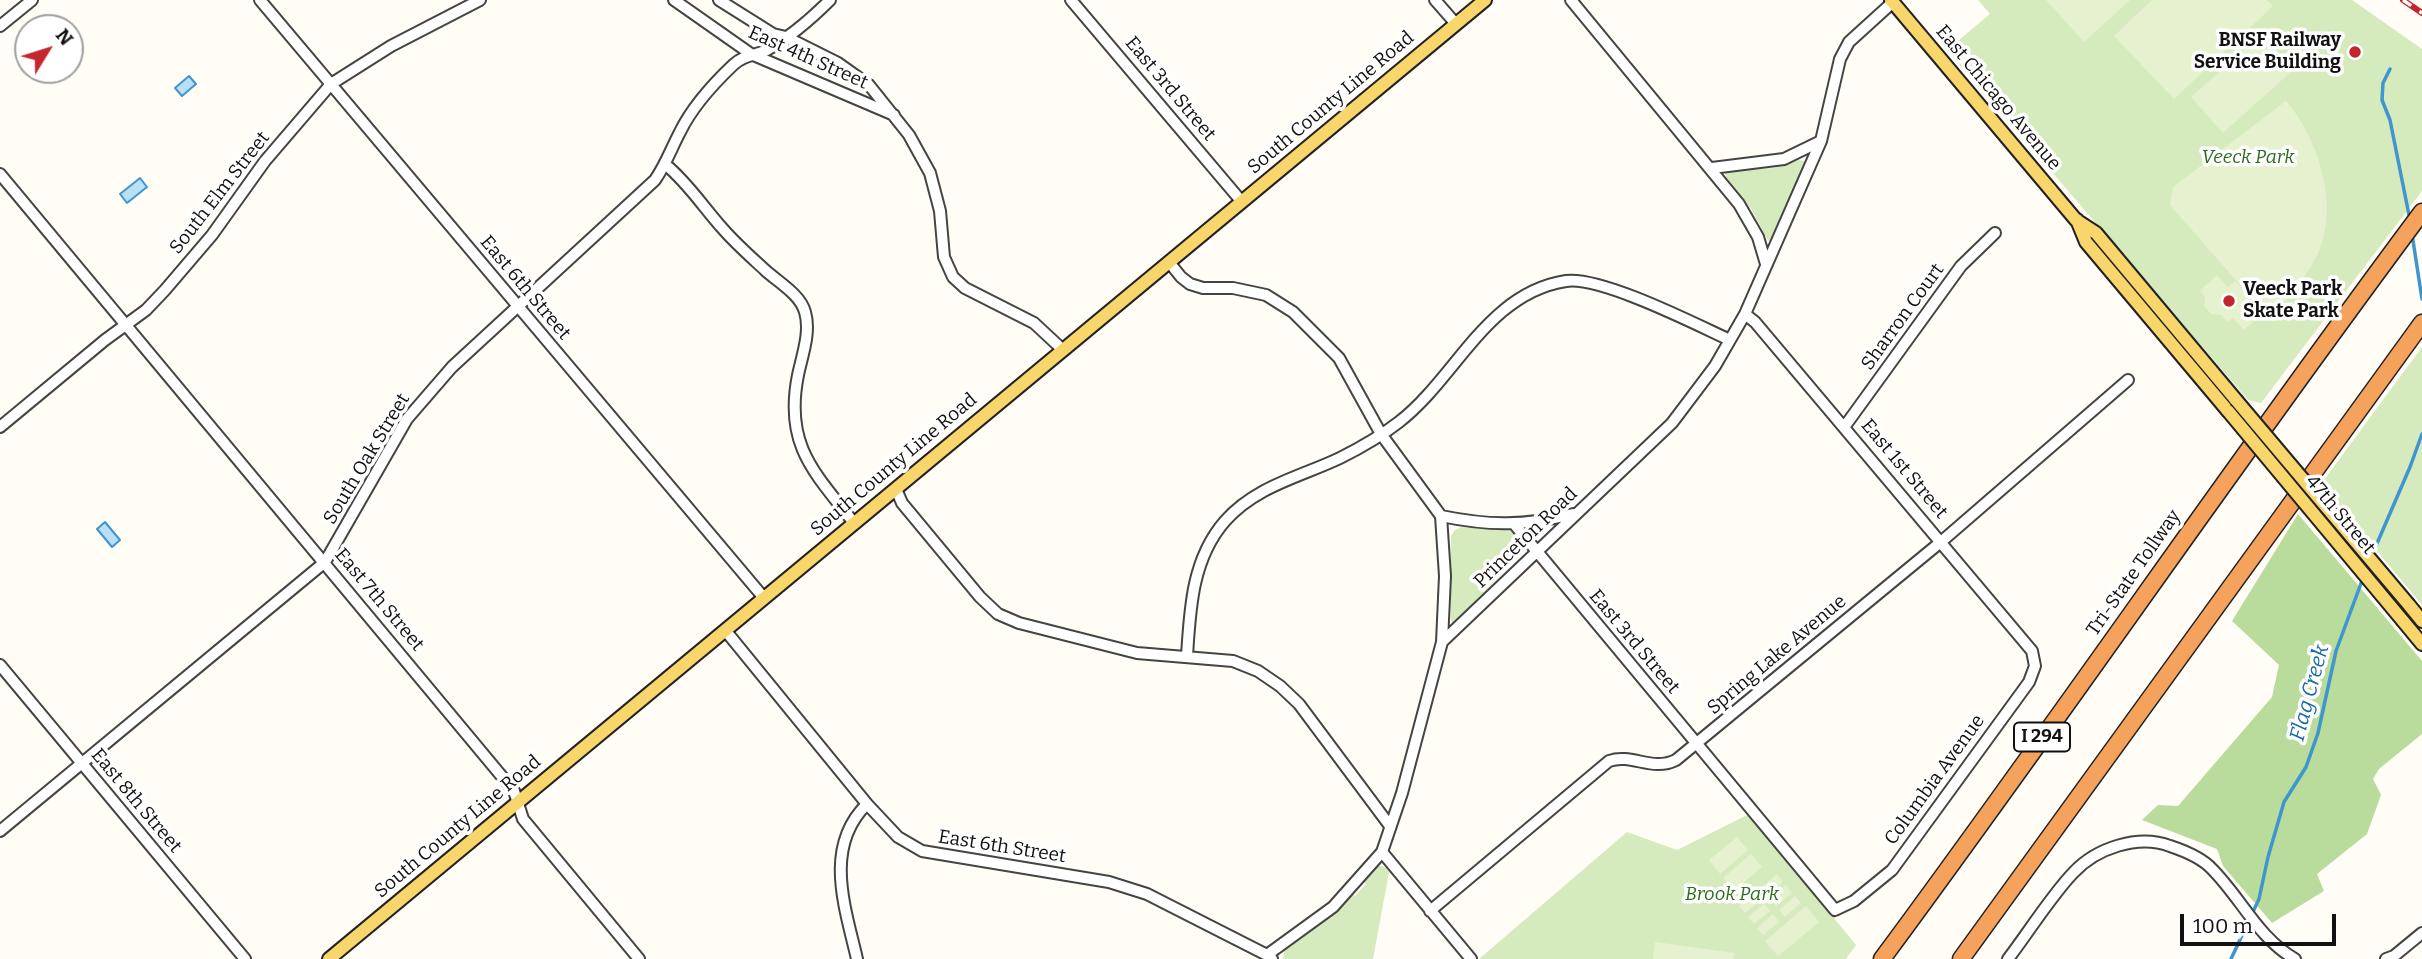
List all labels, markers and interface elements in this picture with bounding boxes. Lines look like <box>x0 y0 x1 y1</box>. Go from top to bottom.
north arrow <box>14 14 84 84</box>
street label: East 4th Street <box>745 21 871 95</box>
street label: East Chicago Avenue <box>1931 21 2065 175</box>
text: N <box>51 24 78 50</box>
street label: South County Line Road <box>1243 27 1419 179</box>
place label: BNSF Railway Service Building <box>2194 30 2341 74</box>
street label: East 3rd Street <box>1120 32 1220 146</box>
marker: BNSF Railway Service Building <box>2347 44 2363 60</box>
street label: South Elm Street <box>165 127 275 259</box>
park label: Veeck Park <box>2201 147 2295 169</box>
street label: East 6th Street <box>475 231 575 345</box>
street label: Sharron Court <box>1857 259 1949 375</box>
place label: Veeck Park Skate Park <box>2243 279 2342 323</box>
marker: Veeck Park Skate Park <box>2221 293 2237 309</box>
street label: South Oak Street <box>319 389 415 529</box>
street label: South County Line Road <box>806 389 982 541</box>
street label: East 1st Street <box>1856 415 1952 523</box>
street label: 47th Street <box>2300 471 2380 559</box>
street label: Princeton Road <box>1470 483 1582 593</box>
street label: Tri-State Tollway <box>2082 506 2186 640</box>
street label: East 7th Street <box>329 544 429 656</box>
street label: East 3rd Street <box>1584 585 1684 699</box>
street label: Spring Lake Avenue <box>1703 590 1851 720</box>
water label: Flag Creek <box>2285 642 2335 744</box>
street label: Columbia Avenue <box>1880 710 1990 850</box>
road number: I 294 <box>2014 722 2070 752</box>
street label: East 8th Street <box>86 744 186 858</box>
street label: South County Line Road <box>370 751 546 903</box>
street label: East 6th Street <box>937 826 1067 868</box>
park label: Brook Park <box>1685 884 1779 906</box>
scale bar <box>2184 900 2340 944</box>
text: 100 m <box>2193 913 2253 939</box>

